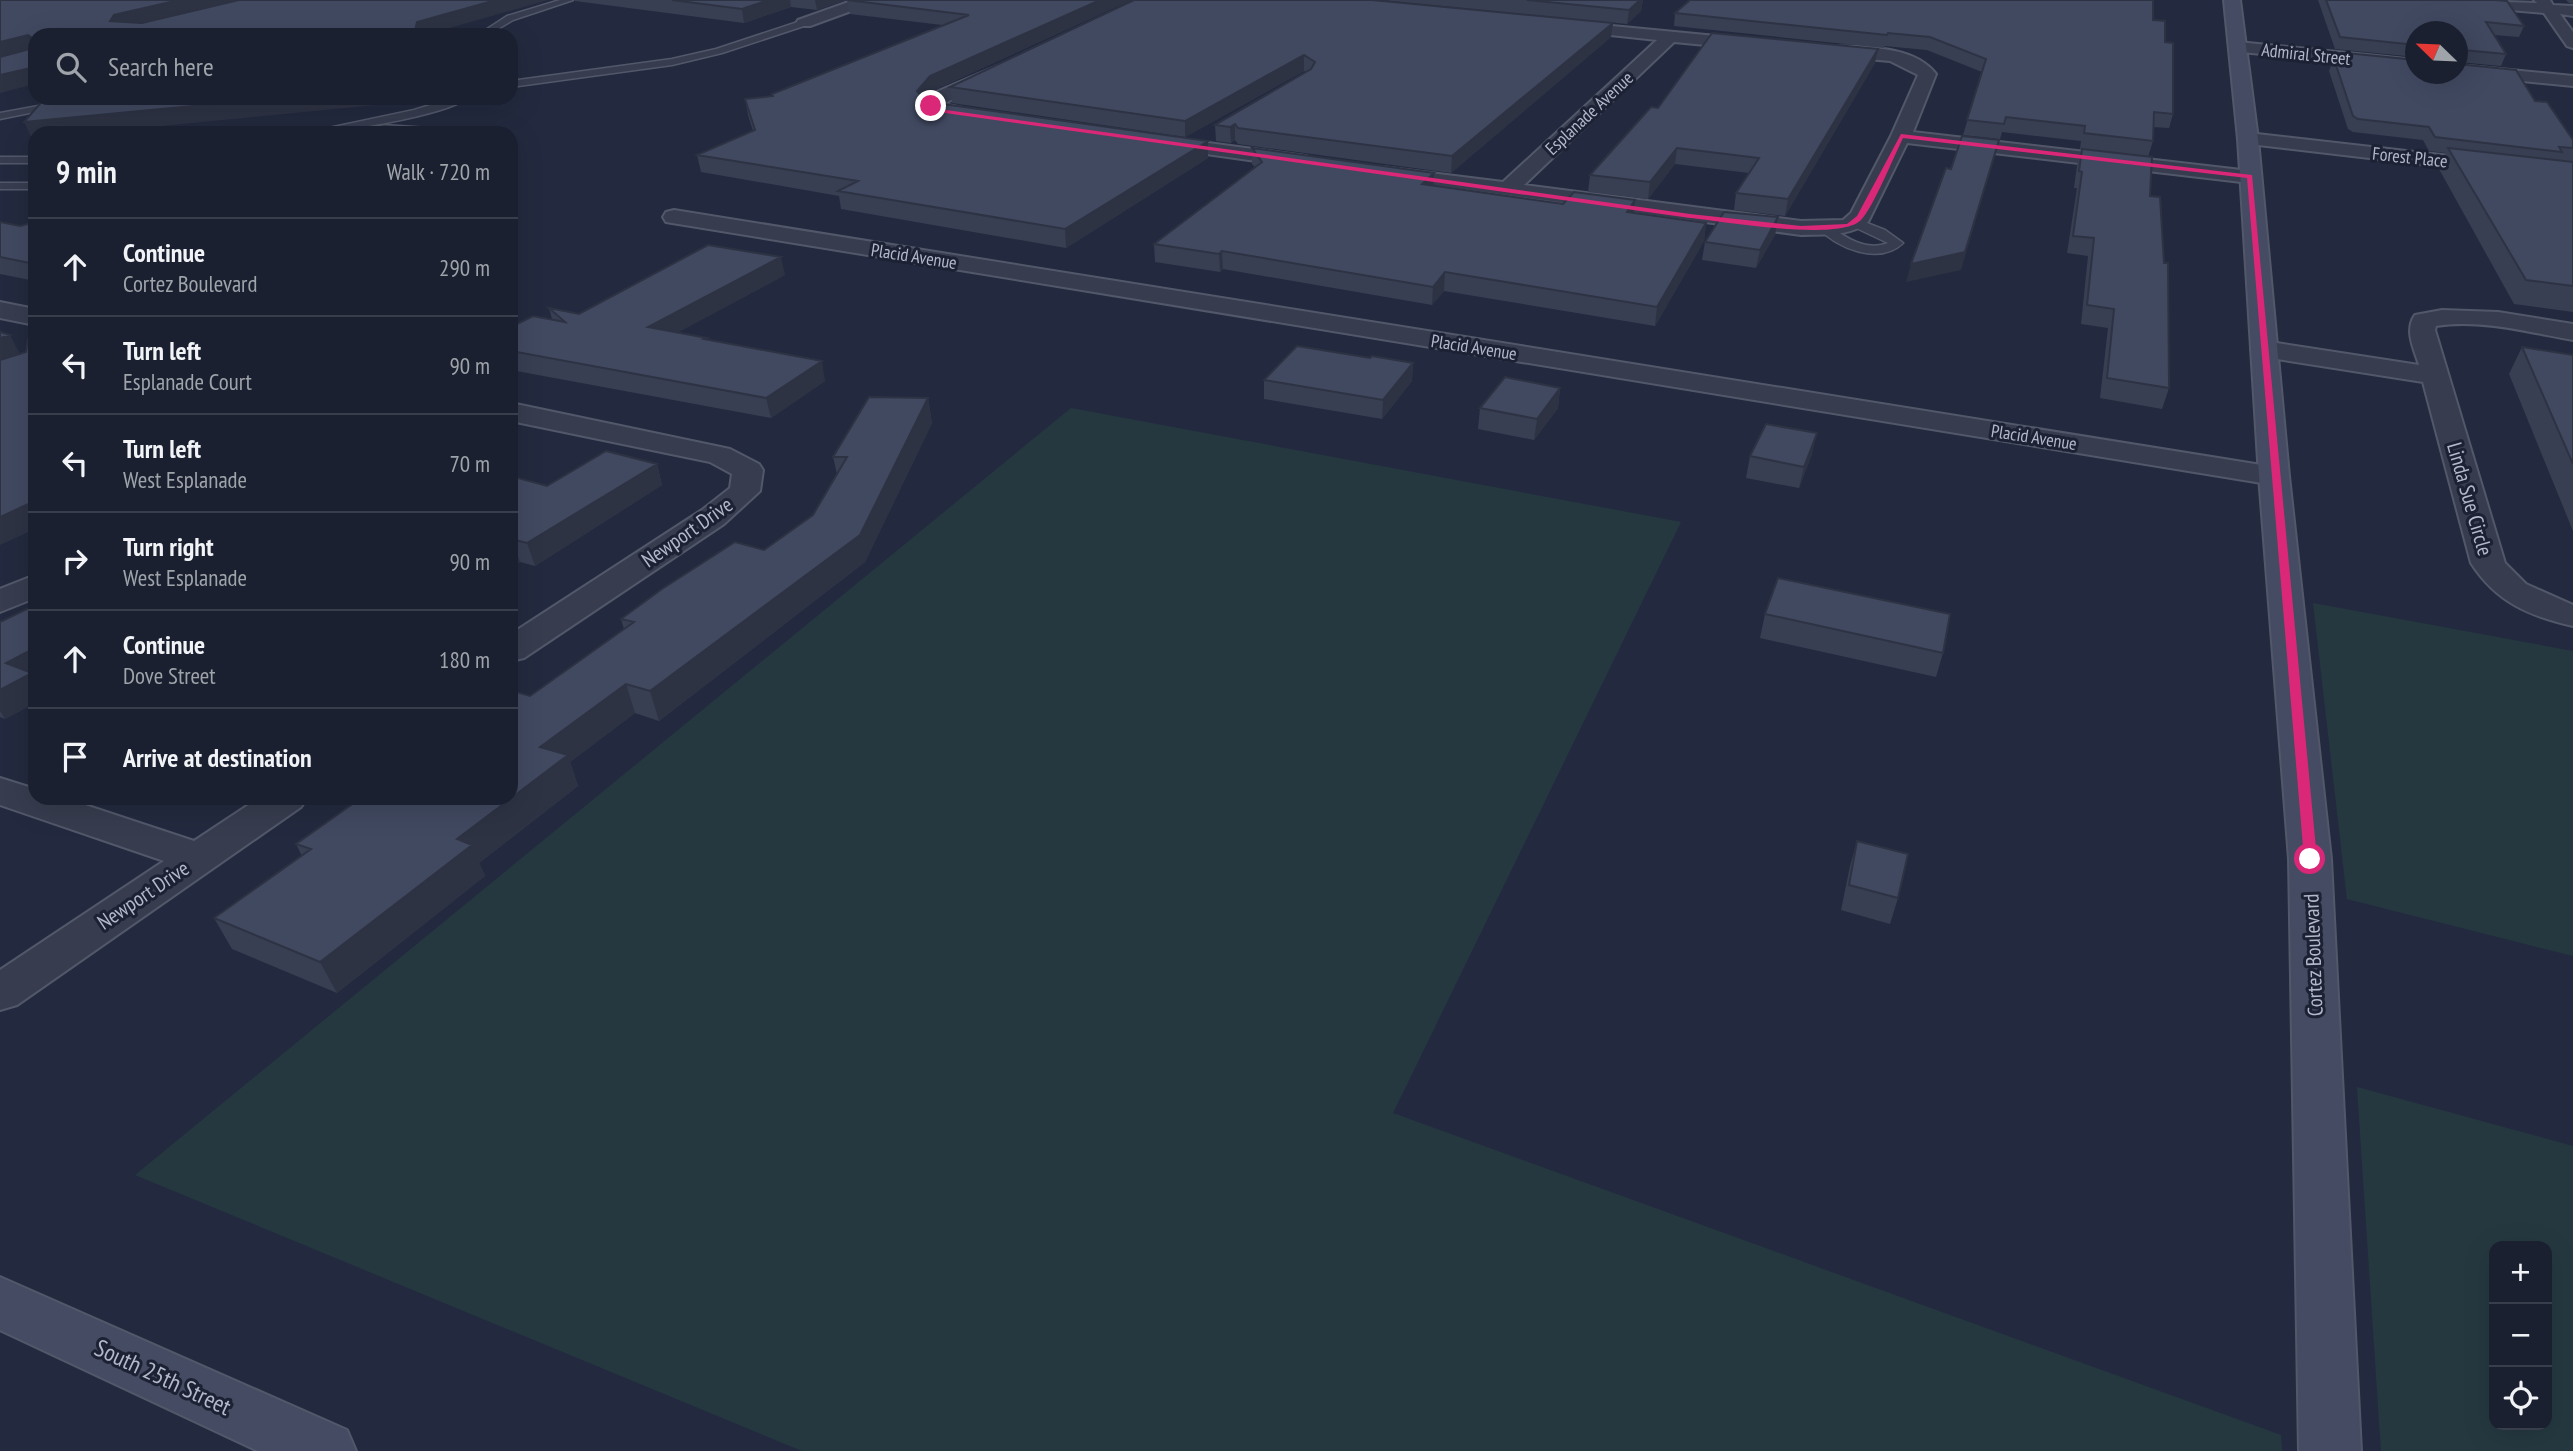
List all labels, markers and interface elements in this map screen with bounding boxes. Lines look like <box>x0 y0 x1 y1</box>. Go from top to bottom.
north arrow <box>2405 21 2468 84</box>
search box <box>28 28 518 105</box>
street label: Admiral Street <box>2260 38 2352 70</box>
icon: search <box>52 48 90 86</box>
text: Search here <box>108 50 214 83</box>
street label: Esplanade Avenue <box>1540 66 1638 160</box>
route end <box>915 90 946 121</box>
street label: Forest Place <box>2371 142 2449 172</box>
text: 9 min <box>56 152 117 191</box>
text: Walk · 720 m <box>387 157 490 186</box>
text: Continue <box>123 236 205 269</box>
street label: Placid Avenue <box>869 238 959 274</box>
icon: ahead <box>56 248 94 286</box>
text: 290 m <box>439 253 490 282</box>
text: Cortez Boulevard <box>123 269 257 298</box>
street label: Placid Avenue <box>1429 329 1519 365</box>
text: Turn left <box>123 334 201 367</box>
icon: left <box>56 346 94 384</box>
text: 90 m <box>449 351 490 380</box>
text: Esplanade Court <box>123 367 252 396</box>
street label: Placid Avenue <box>1989 419 2079 455</box>
text: Turn left <box>123 432 201 465</box>
street label: Linda Sue Circle <box>2441 439 2499 559</box>
icon: left <box>56 444 94 482</box>
text: 70 m <box>449 449 490 478</box>
text: West Esplanade <box>123 465 247 494</box>
street label: Newport Drive <box>636 491 738 573</box>
text: Turn right <box>123 530 214 563</box>
icon: right <box>56 542 94 580</box>
text: 90 m <box>449 547 490 576</box>
text: West Esplanade <box>123 563 247 592</box>
text: Continue <box>123 628 205 661</box>
icon: ahead <box>56 640 94 678</box>
text: 180 m <box>439 645 490 674</box>
text: Dove Street <box>123 661 216 690</box>
icon: arrive <box>56 738 94 776</box>
text: Arrive at destination <box>123 741 312 774</box>
route start <box>2294 843 2325 874</box>
street label: Newport Drive <box>92 854 194 936</box>
street label: Cortez Boulevard <box>2297 893 2329 1017</box>
map controls <box>2489 1241 2552 1430</box>
button: + <box>2489 1241 2552 1304</box>
button: − <box>2489 1304 2552 1367</box>
street label: South 25th Street <box>90 1332 236 1422</box>
button: locate <box>2489 1367 2552 1430</box>

